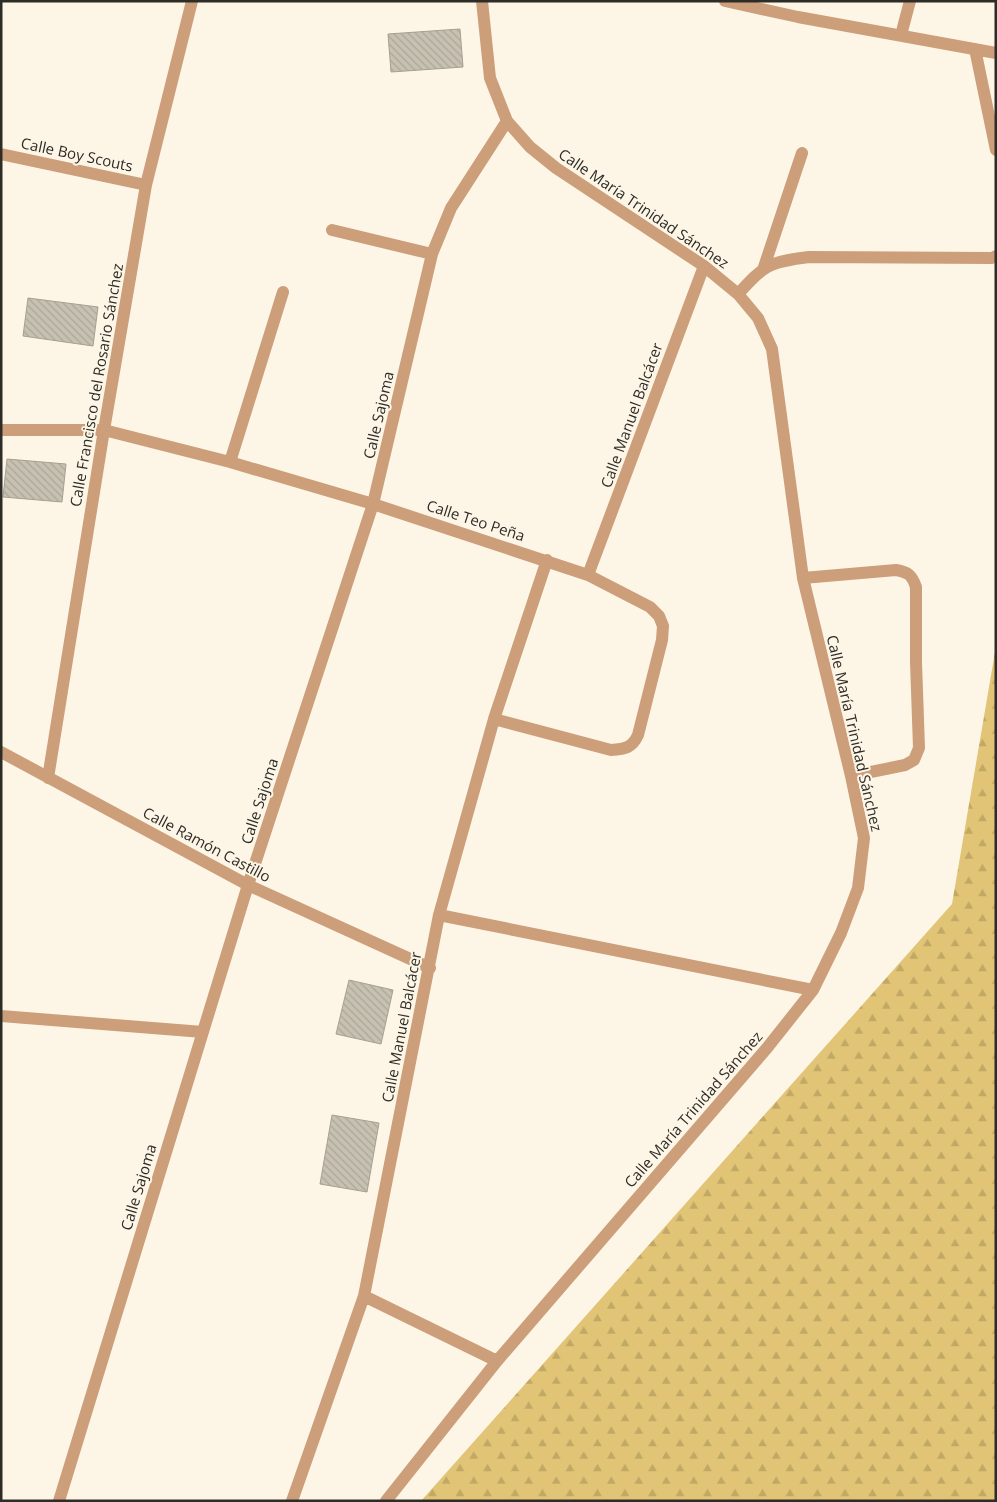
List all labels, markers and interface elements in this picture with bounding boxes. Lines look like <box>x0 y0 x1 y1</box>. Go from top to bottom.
street label: Calle Boy Scouts <box>19 132 135 176</box>
street label: Calle María Trinidad Sánchez <box>555 144 733 272</box>
street label: Calle Francisco del Rosario Sánchez <box>65 262 127 508</box>
street label: Calle Manuel Balcácer <box>595 340 667 490</box>
street label: Calle Sajoma <box>358 369 398 461</box>
street label: Calle Teo Peña <box>424 495 528 545</box>
street label: Calle María Trinidad Sánchez <box>823 633 887 833</box>
street label: Calle Sajoma <box>236 755 282 847</box>
street label: Calle Ramón Castillo <box>140 802 274 886</box>
street label: Calle Manuel Balcácer <box>377 950 425 1104</box>
street label: Calle María Trinidad Sánchez <box>620 1027 766 1191</box>
street label: Calle Sajoma <box>115 1141 161 1233</box>

